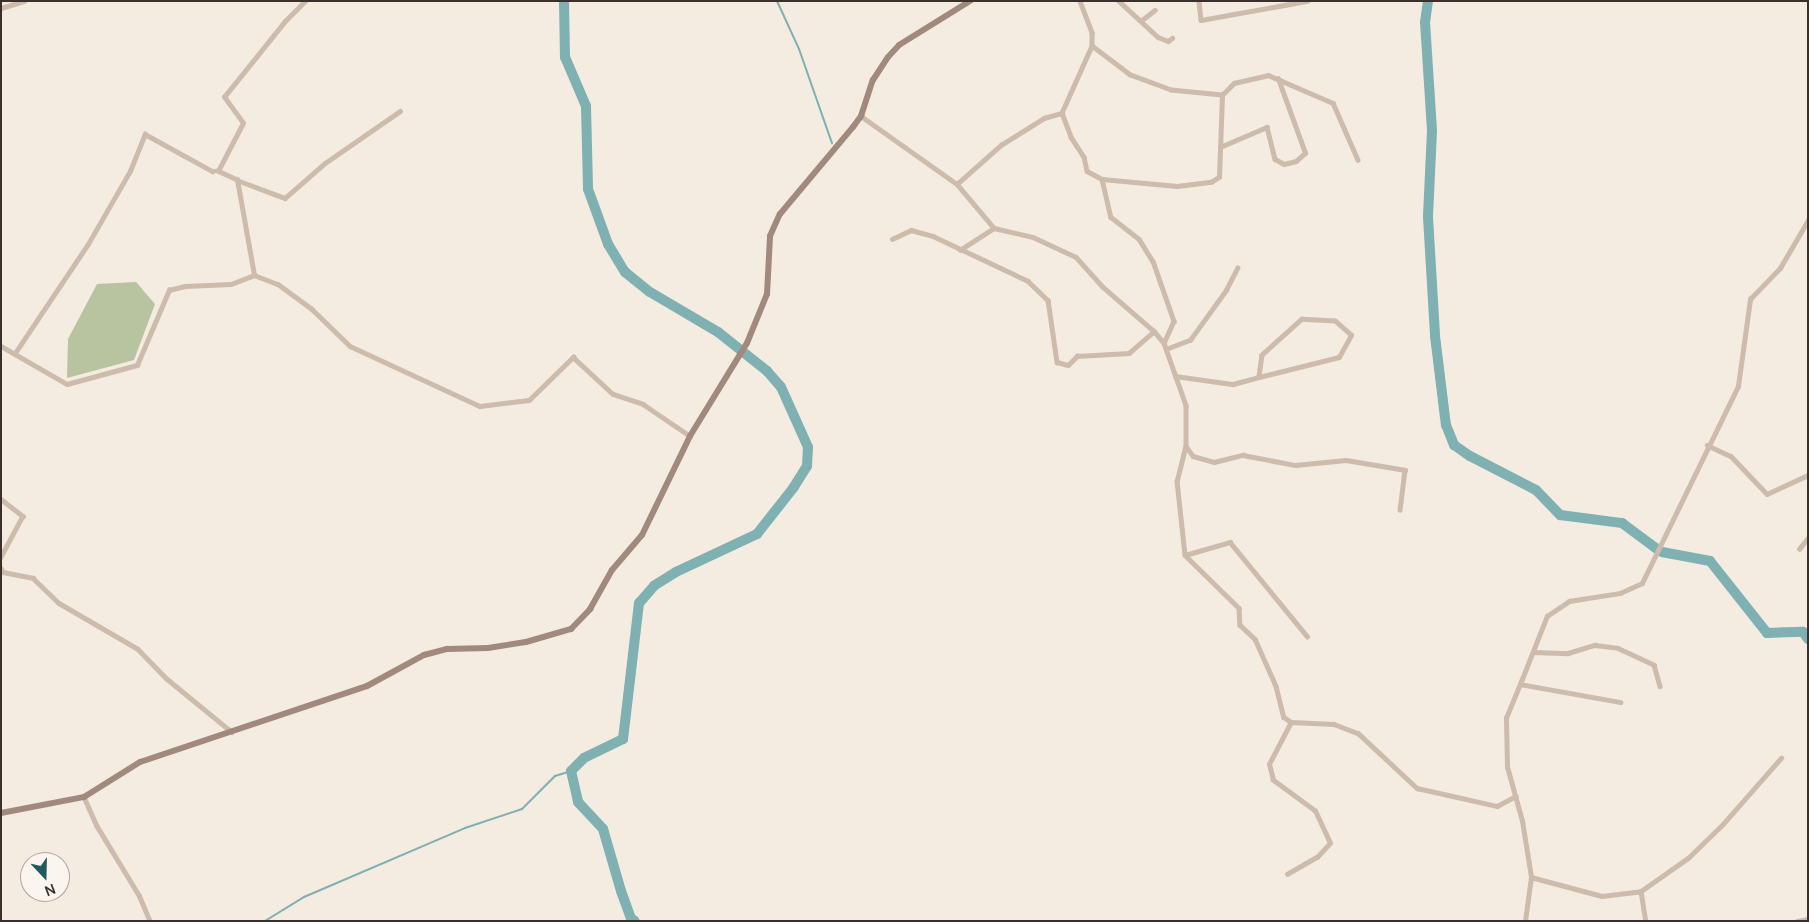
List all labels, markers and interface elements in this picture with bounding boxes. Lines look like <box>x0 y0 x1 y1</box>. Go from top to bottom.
north arrow <box>20 852 70 902</box>
text: N <box>42 880 58 901</box>

